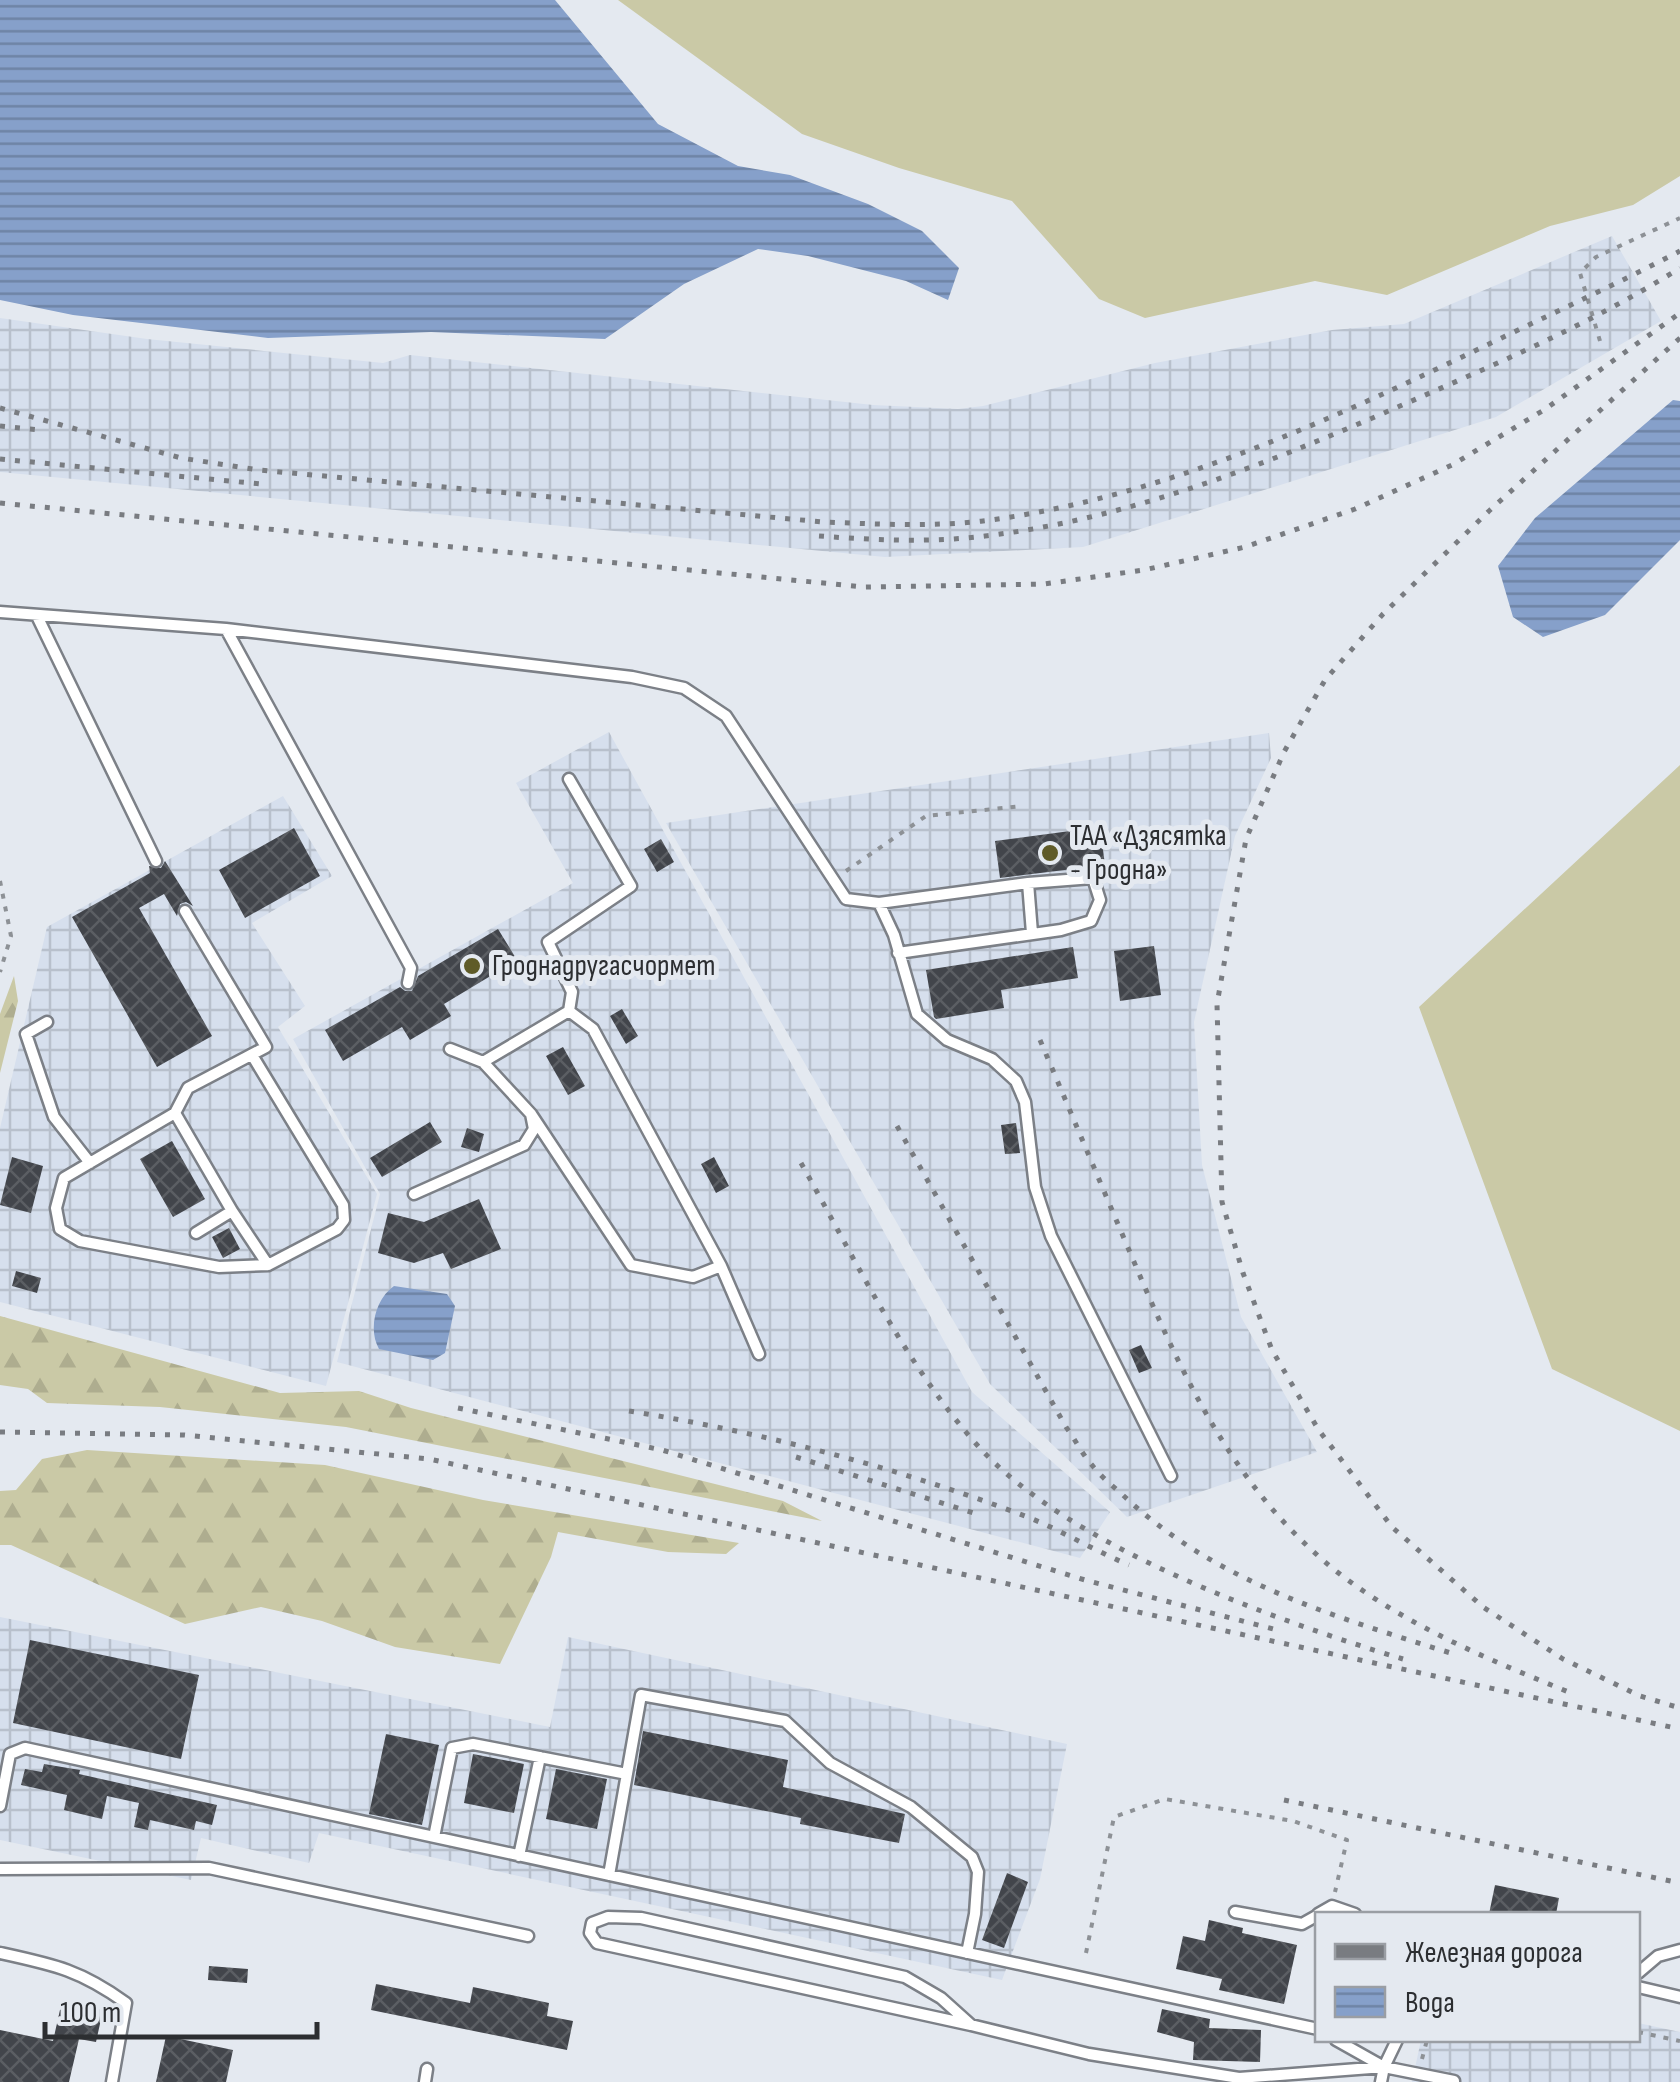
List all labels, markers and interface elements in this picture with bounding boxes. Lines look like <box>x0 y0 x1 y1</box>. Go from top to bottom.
place label: ТАА «Дзясятка - Гродна» <box>1070 818 1227 888</box>
marker: ТАА «Дзясятка - Гродна» <box>1039 842 1061 864</box>
place label: Гроднадругасчормет <box>492 948 715 984</box>
marker: Гроднадругасчормет <box>461 955 483 977</box>
legend <box>1315 1912 1640 2042</box>
text: Железная дорога <box>1405 1935 1583 1971</box>
scale bar <box>45 1977 318 2039</box>
text: Вода <box>1405 1985 1455 2021</box>
text: 100 m <box>60 1995 121 2031</box>

